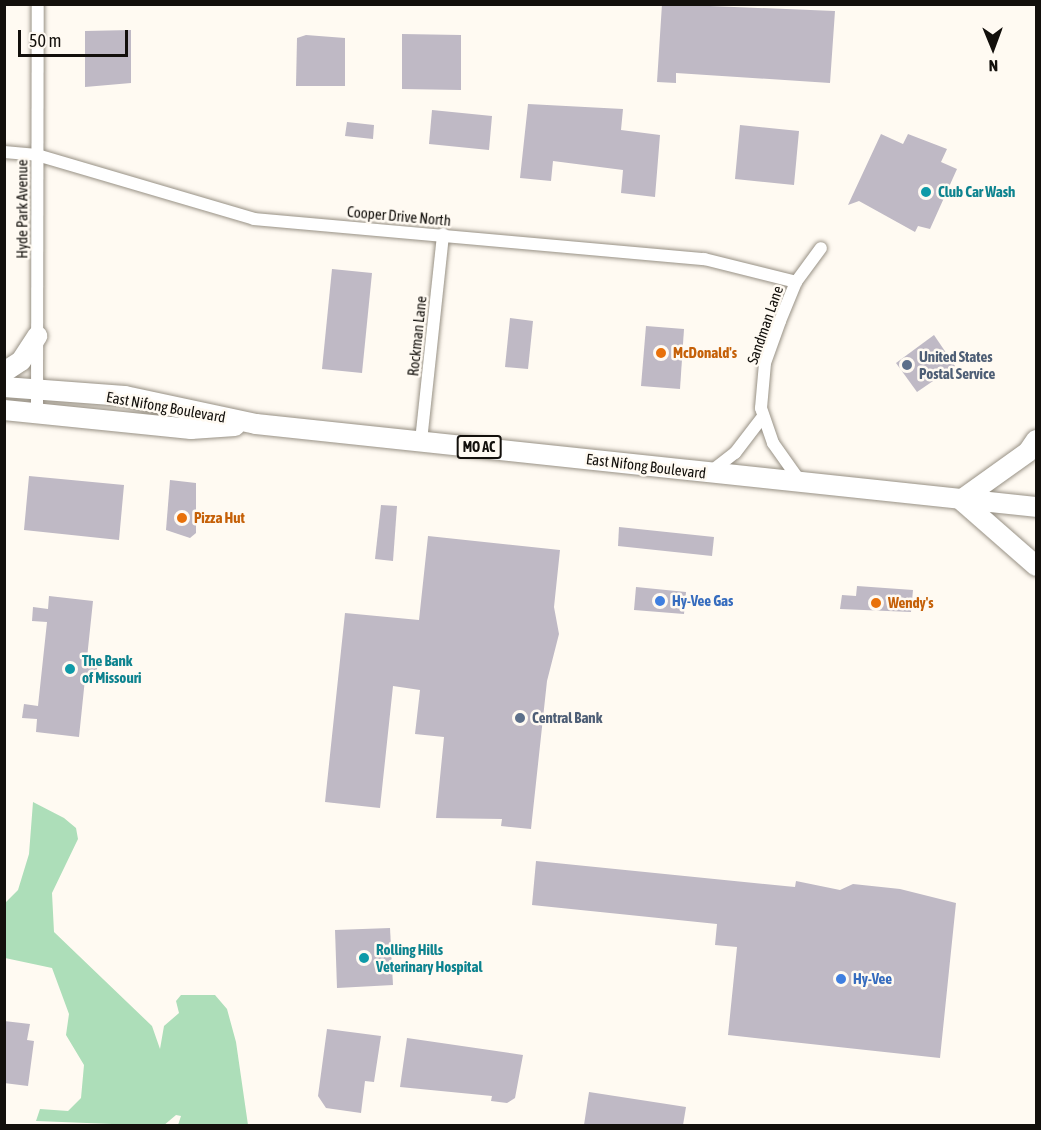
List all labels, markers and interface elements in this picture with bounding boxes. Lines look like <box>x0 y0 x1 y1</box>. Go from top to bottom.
scale bar <box>21 18 130 56</box>
north arrow <box>963 18 1023 78</box>
text: 50 m <box>29 30 61 51</box>
text: N <box>988 57 998 75</box>
street label: Hyde Park Avenue <box>13 159 31 259</box>
place label: Club Car Wash <box>938 183 1015 201</box>
marker: Club Car Wash <box>919 185 933 199</box>
street label: Cooper Drive North <box>346 202 452 230</box>
street label: Sandman Lane <box>743 283 787 367</box>
street label: Rockman Lane <box>404 295 430 377</box>
place label: McDonald's <box>673 344 737 362</box>
marker: McDonald's <box>654 346 668 360</box>
place label: United States Postal Service <box>919 347 995 382</box>
marker: United States Postal Service <box>900 358 914 372</box>
street label: East Nifong Boulevard <box>105 388 227 426</box>
road number: MO AC <box>456 436 502 458</box>
street label: East Nifong Boulevard <box>585 450 707 482</box>
place label: Pizza Hut <box>194 509 245 527</box>
marker: Pizza Hut <box>175 511 189 525</box>
place label: Hy-Vee Gas <box>672 592 733 610</box>
marker: Hy-Vee Gas <box>653 594 667 608</box>
place label: Wendy's <box>888 594 934 612</box>
marker: Wendy's <box>869 596 883 610</box>
place label: The Bank of Missouri <box>82 651 142 686</box>
marker: The Bank of Missouri <box>63 662 77 676</box>
place label: Central Bank <box>532 709 602 727</box>
marker: Central Bank <box>513 711 527 725</box>
place label: Rolling Hills Veterinary Hospital <box>376 940 482 975</box>
marker: Rolling Hills Veterinary Hospital <box>357 951 371 965</box>
place label: Hy-Vee <box>853 970 892 988</box>
marker: Hy-Vee <box>834 972 848 986</box>

